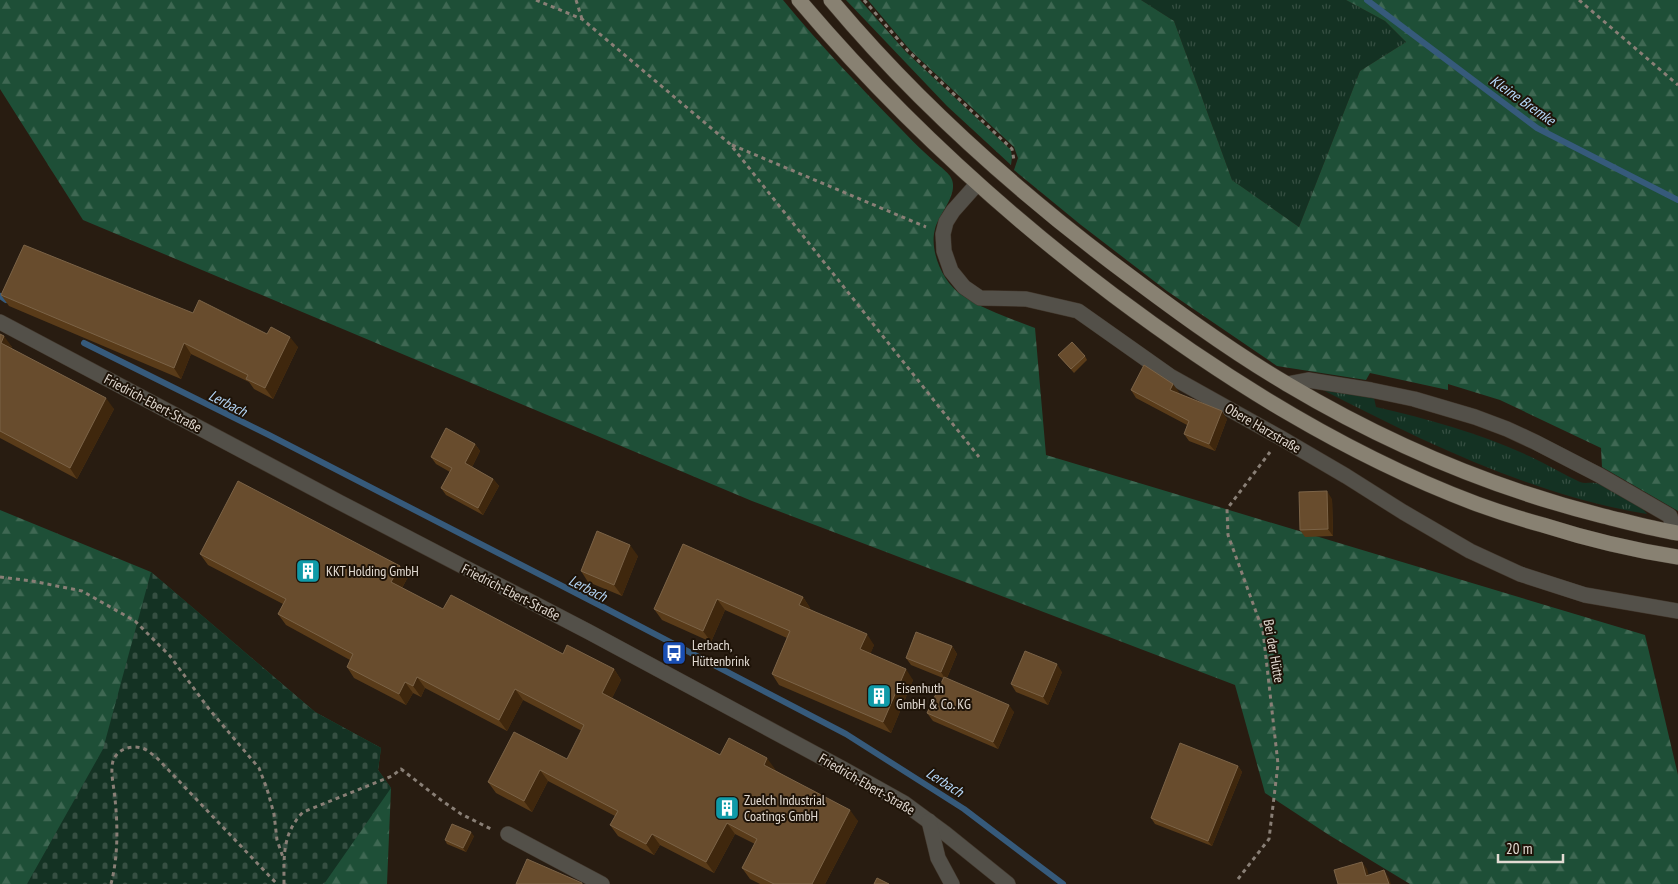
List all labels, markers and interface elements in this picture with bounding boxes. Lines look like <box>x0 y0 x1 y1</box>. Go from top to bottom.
water label: Kleine Bremke <box>1487 71 1560 130</box>
street label: Friedrich-Ebert-Straße <box>101 370 205 436</box>
water label: Lerbach <box>206 385 252 421</box>
street label: Obere Harzstraße <box>1222 399 1304 457</box>
building icon: KKT Holding GmbH <box>295 558 321 584</box>
street label: Friedrich-Ebert-Straße <box>459 559 563 625</box>
place label: KKT Holding GmbH <box>326 562 419 580</box>
water label: Lerbach <box>566 570 612 606</box>
street label: Bei der Hütte <box>1260 618 1288 684</box>
place label: Lerbach, Hüttenbrink <box>692 636 750 670</box>
bus stop icon: Lerbach, Hüttenbrink <box>661 640 687 666</box>
place label: Eisenhuth GmbH & Co. KG <box>896 679 971 713</box>
building icon: Eisenhuth GmbH & Co. KG <box>866 683 892 709</box>
street label: Friedrich-Ebert-Straße <box>816 749 919 819</box>
water label: Lerbach <box>923 763 968 802</box>
place label: Zuelch Industrial Coatings GmbH <box>744 791 826 825</box>
building icon: Zuelch Industrial Coatings GmbH <box>714 795 740 821</box>
scale bar <box>1498 832 1563 864</box>
text: 20 m <box>1506 839 1532 858</box>

